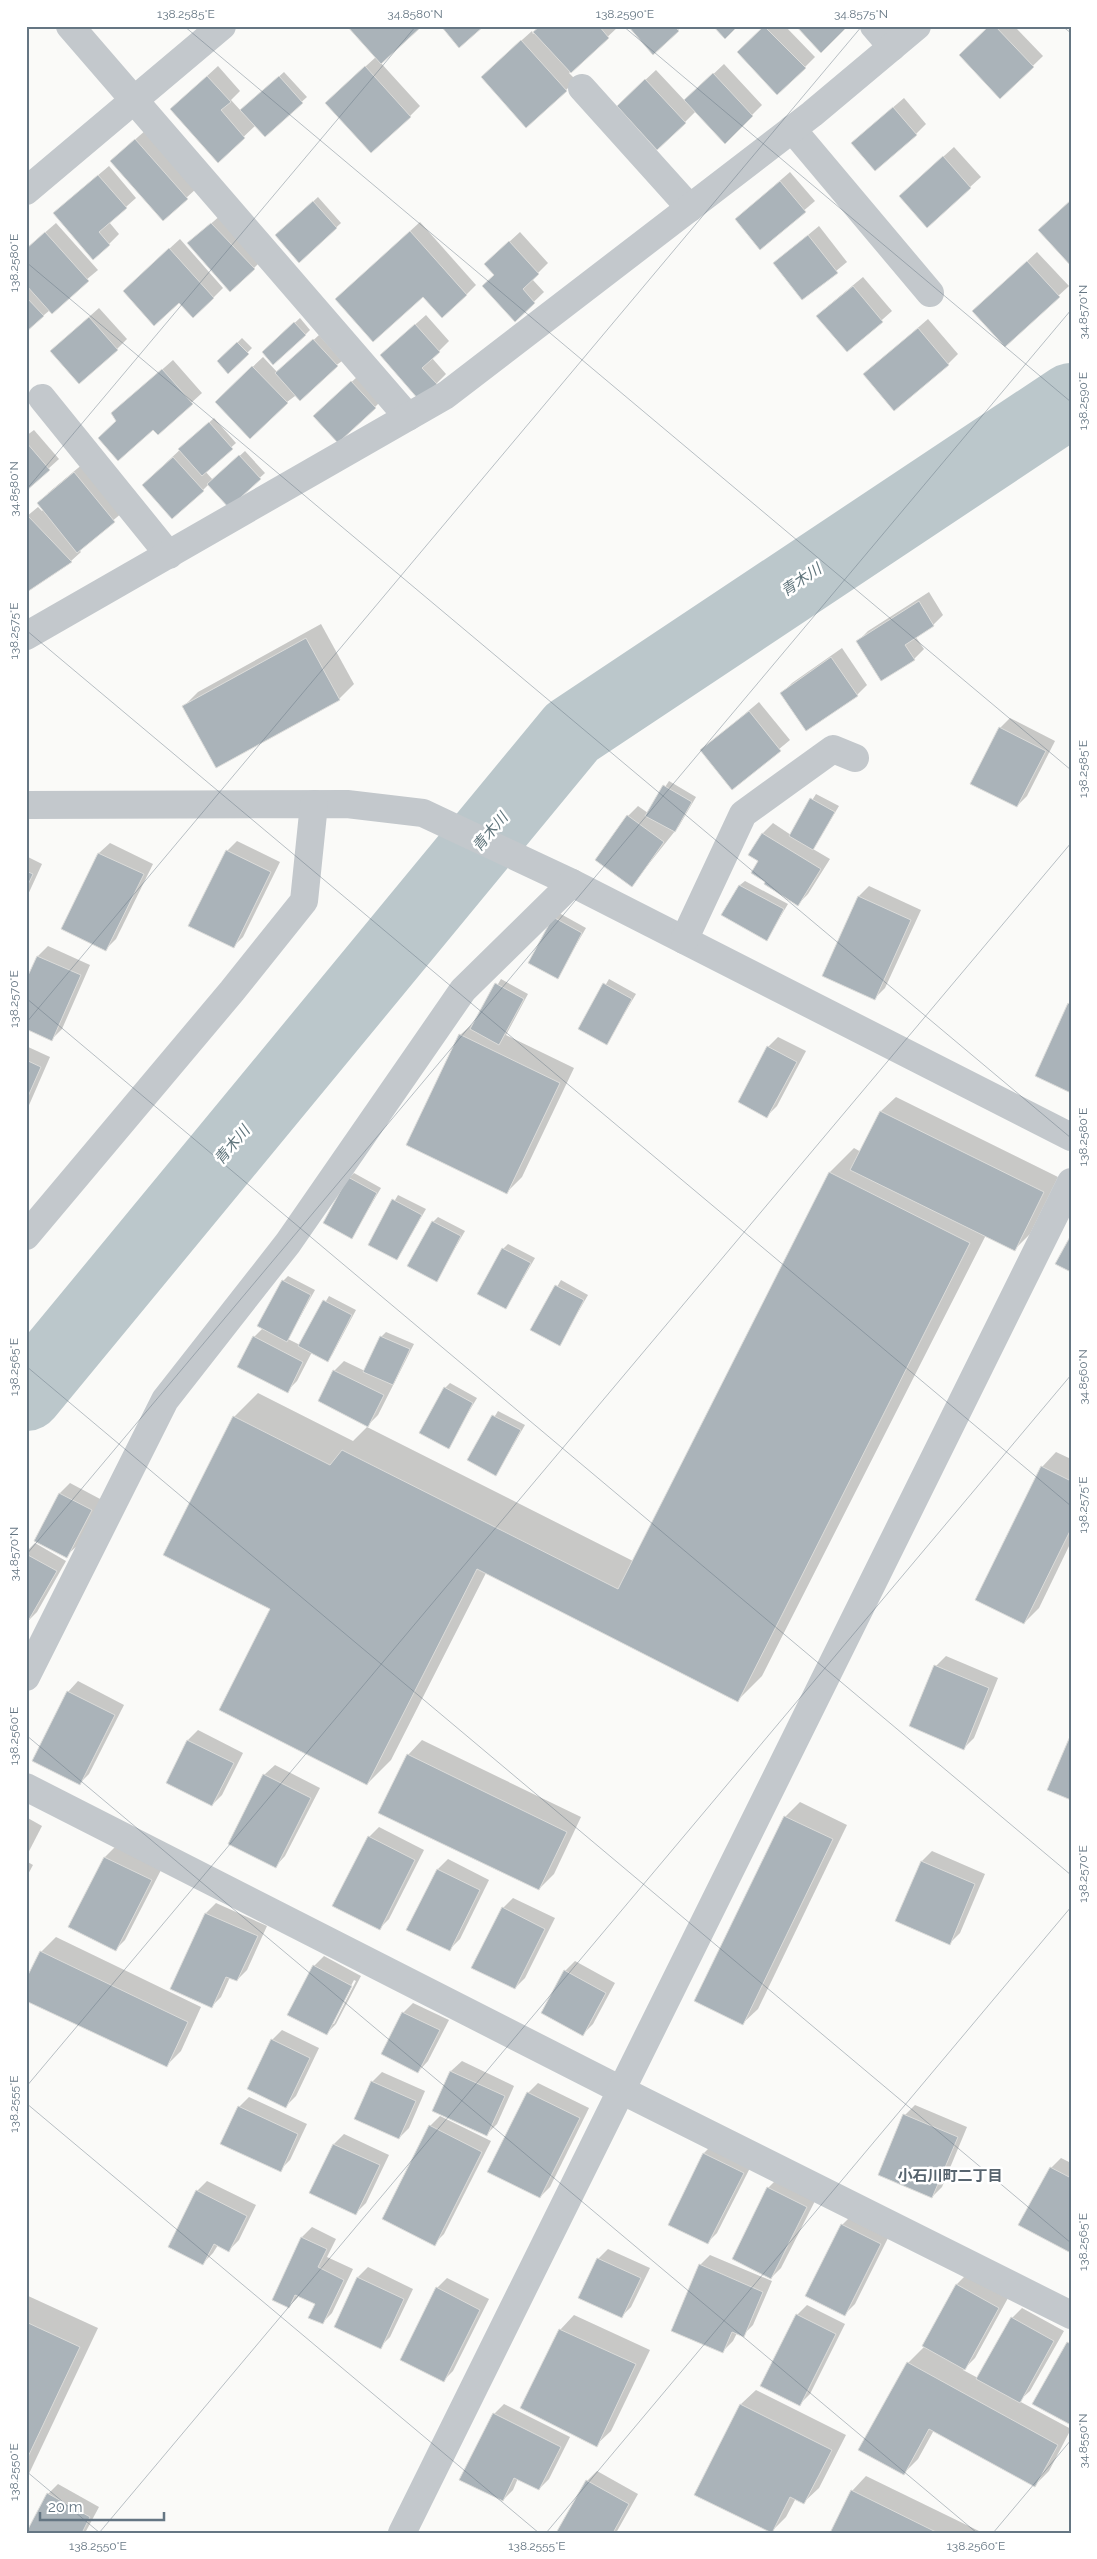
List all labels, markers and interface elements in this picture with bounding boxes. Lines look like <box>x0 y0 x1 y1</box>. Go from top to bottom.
text: 138.2585°E <box>157 7 215 21</box>
text: 34.8580°N <box>387 7 443 21</box>
text: 138.2590°E <box>596 7 654 21</box>
text: 34.8575°N <box>834 7 888 21</box>
text: 138.2580°E <box>7 234 21 292</box>
text: 34.8570°N <box>1076 285 1090 339</box>
text: 138.2590°E <box>1076 372 1090 430</box>
text: 34.8580°N <box>7 461 21 517</box>
water label: 青木川 <box>777 559 826 600</box>
text: 138.2575°E <box>7 603 21 659</box>
text: 138.2585°E <box>1076 740 1090 798</box>
water label: 青木川 <box>469 807 513 855</box>
text: 138.2570°E <box>7 970 21 1028</box>
text: 138.2580°E <box>1076 1108 1090 1166</box>
water label: 青木川 <box>211 1120 255 1168</box>
text: 138.2565°E <box>7 1338 21 1396</box>
text: 34.8560°N <box>1076 1349 1090 1405</box>
text: 138.2575°E <box>1076 1477 1090 1533</box>
text: 34.8570°N <box>7 1527 21 1581</box>
text: 138.2560°E <box>7 1707 21 1765</box>
text: 138.2570°E <box>1076 1845 1090 1903</box>
text: 138.2555°E <box>7 2075 21 2133</box>
district label: 小石川町二丁目 <box>897 2167 1003 2185</box>
text: 138.2565°E <box>1076 2213 1090 2271</box>
text: 34.8550°N <box>1076 2414 1090 2468</box>
text: 138.2550°E <box>7 2443 21 2501</box>
scale bar <box>40 2489 164 2521</box>
text: 20 m <box>48 2498 83 2516</box>
text: 138.2550°E <box>69 2539 127 2553</box>
text: 138.2555°E <box>508 2539 566 2553</box>
text: 138.2560°E <box>947 2539 1005 2553</box>

